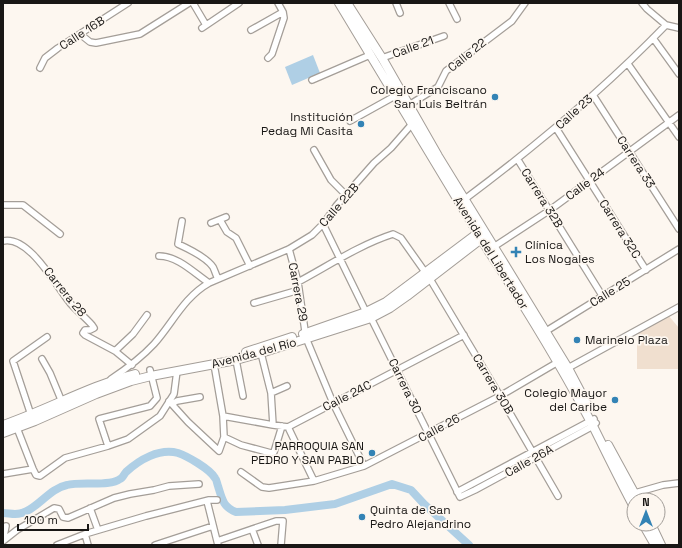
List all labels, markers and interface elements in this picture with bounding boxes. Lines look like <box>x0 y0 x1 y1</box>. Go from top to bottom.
street label: Calle 16B <box>56 12 108 54</box>
street label: Calle 21 <box>390 32 436 62</box>
street label: Calle 22 <box>444 35 490 75</box>
place label: Colegio Franciscano San Luis Beltrán <box>370 82 487 112</box>
street label: Calle 23 <box>552 91 596 133</box>
marker: Colegio Franciscano San Luis Beltrán <box>490 92 500 102</box>
place label: Institución Pedag Mi Casita <box>261 109 353 139</box>
marker: Institución Pedag Mi Casita <box>356 119 366 129</box>
street label: Carrera 33 <box>613 133 659 191</box>
street label: Calle 24 <box>562 164 608 204</box>
street label: Carrera 32B <box>517 165 567 231</box>
street label: Calle 22B <box>316 180 362 230</box>
street label: Avenida del Libertador <box>450 194 533 313</box>
street label: Carrera 32C <box>595 196 645 262</box>
place label: Clínica Los Nogales <box>525 237 595 267</box>
marker: Clínica Los Nogales <box>510 246 522 258</box>
street label: Carrera 29 <box>284 261 312 323</box>
street label: Carrera 28 <box>40 264 90 320</box>
street label: Calle 25 <box>587 273 633 311</box>
place label: Marinelo Plaza <box>585 332 668 348</box>
street label: Avenida del Río <box>210 334 298 372</box>
marker: Marinelo Plaza <box>572 335 582 345</box>
street label: Carrera 30B <box>469 351 517 417</box>
street label: Carrera 30 <box>385 356 425 416</box>
street label: Calle 24C <box>320 377 374 415</box>
place label: Colegio Mayor del Caribe <box>524 385 607 415</box>
marker: Colegio Mayor del Caribe <box>610 395 620 405</box>
street label: Calle 26 <box>415 410 463 446</box>
place label: PARROQUIA SAN PEDRO Y SAN PABLO <box>251 438 364 468</box>
street label: Calle 26A <box>502 441 556 481</box>
marker: PARROQUIA SAN PEDRO Y SAN PABLO <box>367 448 377 458</box>
north arrow <box>626 492 666 532</box>
text: N <box>642 495 650 509</box>
place label: Quinta de San Pedro Alejandrino <box>370 502 471 532</box>
scale bar <box>18 506 88 532</box>
text: 100 m <box>24 512 58 528</box>
marker: Quinta de San Pedro Alejandrino <box>357 512 367 522</box>

